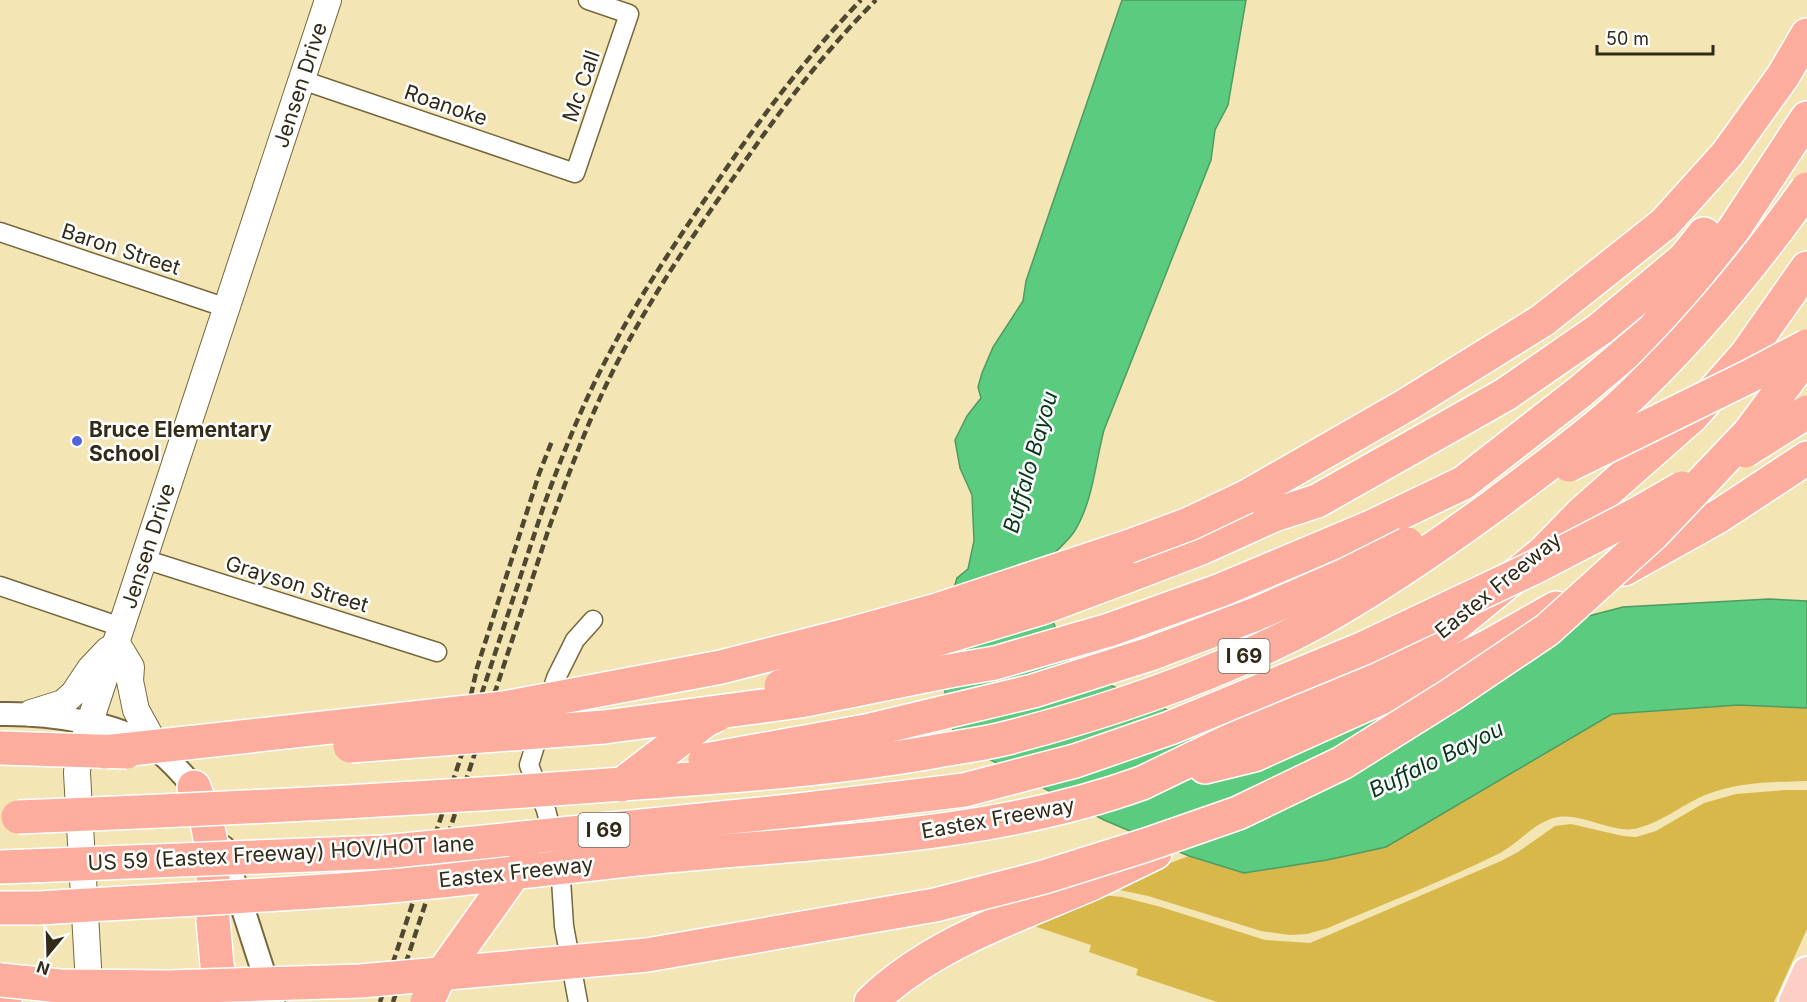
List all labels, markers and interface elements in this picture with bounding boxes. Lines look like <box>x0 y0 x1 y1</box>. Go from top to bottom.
scale bar <box>1597 18 1712 56</box>
street label: Jensen Drive <box>268 19 332 151</box>
text: 50 m <box>1606 28 1649 49</box>
street label: Mc Call <box>557 47 605 125</box>
street label: Roanoke <box>401 79 491 131</box>
street label: Baron Street <box>59 218 184 280</box>
water label: Buffalo Bayou <box>997 388 1063 536</box>
place label: Bruce Elementary School <box>89 417 272 466</box>
marker: Bruce Elementary School <box>70 434 84 448</box>
street label: Jensen Drive <box>116 480 180 612</box>
street label: Eastex Freeway <box>1430 526 1566 644</box>
street label: Grayson Street <box>223 550 372 618</box>
road number: I 69 <box>1218 639 1270 673</box>
water label: Buffalo Bayou <box>1365 715 1507 803</box>
street label: Eastex Freeway <box>919 792 1077 844</box>
road number: I 69 <box>578 813 630 847</box>
street label: US 59 (Eastex Freeway) HOV/HOT lane <box>87 830 475 876</box>
street label: Eastex Freeway <box>438 851 595 893</box>
north arrow <box>18 924 78 984</box>
text: N <box>34 957 52 980</box>

